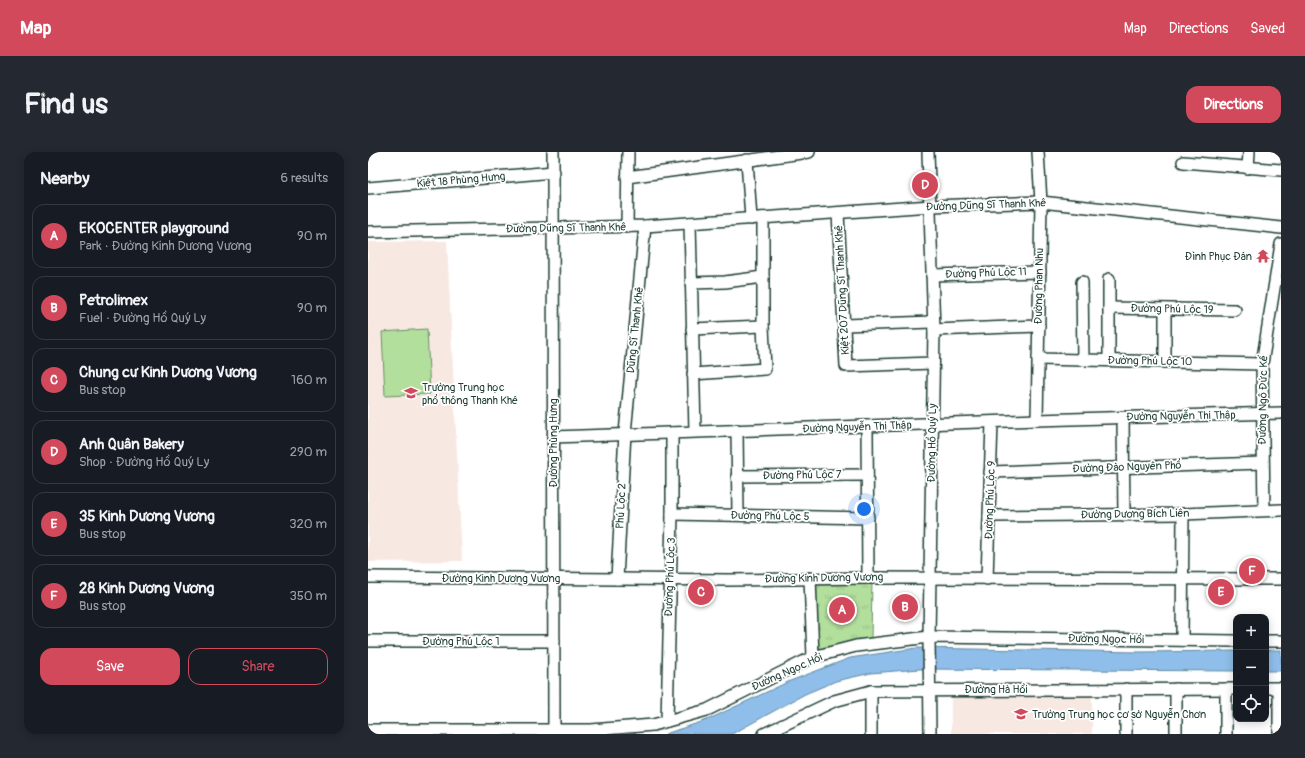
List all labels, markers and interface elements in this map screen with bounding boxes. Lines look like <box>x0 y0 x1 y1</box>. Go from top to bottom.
text: Map <box>20 16 51 40</box>
text: Map <box>1124 20 1147 37</box>
text: Directions <box>1169 20 1228 37</box>
text: Saved <box>1250 20 1285 37</box>
button: Directions <box>1186 86 1281 123</box>
text: Find us <box>24 87 108 122</box>
text: Nearby <box>40 168 89 189</box>
text: 6 results <box>281 170 328 186</box>
street label: Kiệt 18 Phùng Hưng <box>416 170 506 190</box>
pin: D <box>912 170 938 200</box>
street label: Đường Dũng Sĩ Thanh Khê <box>926 196 1047 214</box>
text: EKOCENTER playground <box>79 219 229 238</box>
street label: Đường Dũng Sĩ Thanh Khê <box>506 220 626 236</box>
street label: Kiệt 207 Dũng Sĩ Thanh Khê <box>832 225 852 355</box>
text: A <box>50 228 58 244</box>
text: 90 m <box>297 228 327 244</box>
text: Park · Đường Kinh Dương Vương <box>79 238 252 254</box>
street label: Đường Phan Nhu <box>1032 248 1046 324</box>
temple icon: Đình Phục Đán <box>1255 248 1271 264</box>
place label: Đình Phục Đán <box>1185 250 1252 263</box>
street label: Đường Phú Lộc 11 <box>945 265 1027 281</box>
street label: Dũng Sĩ Thanh Khê <box>624 286 646 374</box>
text: Petrolimex <box>79 291 148 310</box>
text: B <box>50 300 58 316</box>
text: 90 m <box>297 300 327 316</box>
street label: Đường Phú Lộc 19 <box>1130 302 1214 316</box>
text: Fuel · Đường Hồ Quý Ly <box>79 310 206 326</box>
street label: Đường Phú Lộc 10 <box>1108 354 1192 368</box>
street label: Đường Ngô Đức Kế <box>1256 355 1270 445</box>
text: Chung cư Kinh Dương Vương <box>79 363 257 382</box>
text: C <box>50 372 58 388</box>
text: 160 m <box>291 372 327 388</box>
place label: Trường Trung học phổ thông Thanh Khê <box>422 381 518 407</box>
text: Bus stop <box>79 382 126 398</box>
school or university icon: Trường Trung học phổ thông Thanh Khê <box>403 385 419 401</box>
street label: Đường Phùng Hưng <box>547 398 560 487</box>
street label: Đường Hồ Quý Ly <box>925 403 939 483</box>
street label: Đường Nguyễn Thị Thập <box>1126 408 1236 423</box>
street label: Đường Nguyễn Thị Thập <box>802 418 912 435</box>
text: Anh Quân Bakery <box>79 435 184 454</box>
text: D <box>50 444 58 460</box>
text: 290 m <box>290 444 327 460</box>
text: Shop · Đường Hồ Quý Ly <box>79 454 209 470</box>
street label: Đường Đào Nguyên Phổ <box>1072 459 1182 475</box>
street label: Đường Phú Lộc 9 <box>982 460 998 540</box>
street label: Đường Phú Lộc 7 <box>762 468 842 482</box>
street label: Phú Lộc 2 <box>613 483 629 529</box>
your location <box>854 499 874 519</box>
text: 35 Kinh Dương Vương <box>79 507 215 526</box>
street label: Đường Dương Bích Liên <box>1080 507 1190 521</box>
street label: Đường Phú Lộc 5 <box>730 509 810 523</box>
text: E <box>51 516 57 532</box>
text: 320 m <box>289 516 327 532</box>
text: Bus stop <box>79 526 126 542</box>
street label: Đường Phú Lộc 3 <box>662 537 678 617</box>
pin: F <box>1239 556 1265 586</box>
street label: Đường Kinh Dương Vương <box>765 570 884 586</box>
street label: Đường Kinh Dương Vương <box>442 572 561 585</box>
pin: C <box>688 577 714 607</box>
pin: E <box>1208 577 1234 607</box>
text: 28 Kinh Dương Vương <box>79 579 214 598</box>
text: F <box>50 588 58 604</box>
text: 350 m <box>289 588 327 604</box>
pin: B <box>892 592 918 622</box>
pin: A <box>829 595 855 625</box>
text: Bus stop <box>79 598 126 614</box>
map controls <box>1233 614 1269 722</box>
button: + <box>1233 614 1269 650</box>
street label: Đường Ngọc Hồi <box>1068 632 1144 646</box>
street label: Đường Phú Lộc 1 <box>422 635 500 648</box>
button: Save <box>40 648 180 685</box>
button: Share <box>188 648 328 685</box>
button: − <box>1233 650 1269 686</box>
street label: Đường Ngọc Hồi <box>750 651 824 693</box>
street label: Đường Hà Hồi <box>965 683 1027 696</box>
button: locate <box>1233 686 1269 722</box>
school or university icon: Trường Trung học cơ sở Nguyễn Chơn <box>1013 706 1029 722</box>
place label: Trường Trung học cơ sở Nguyễn Chơn <box>1032 707 1206 721</box>

